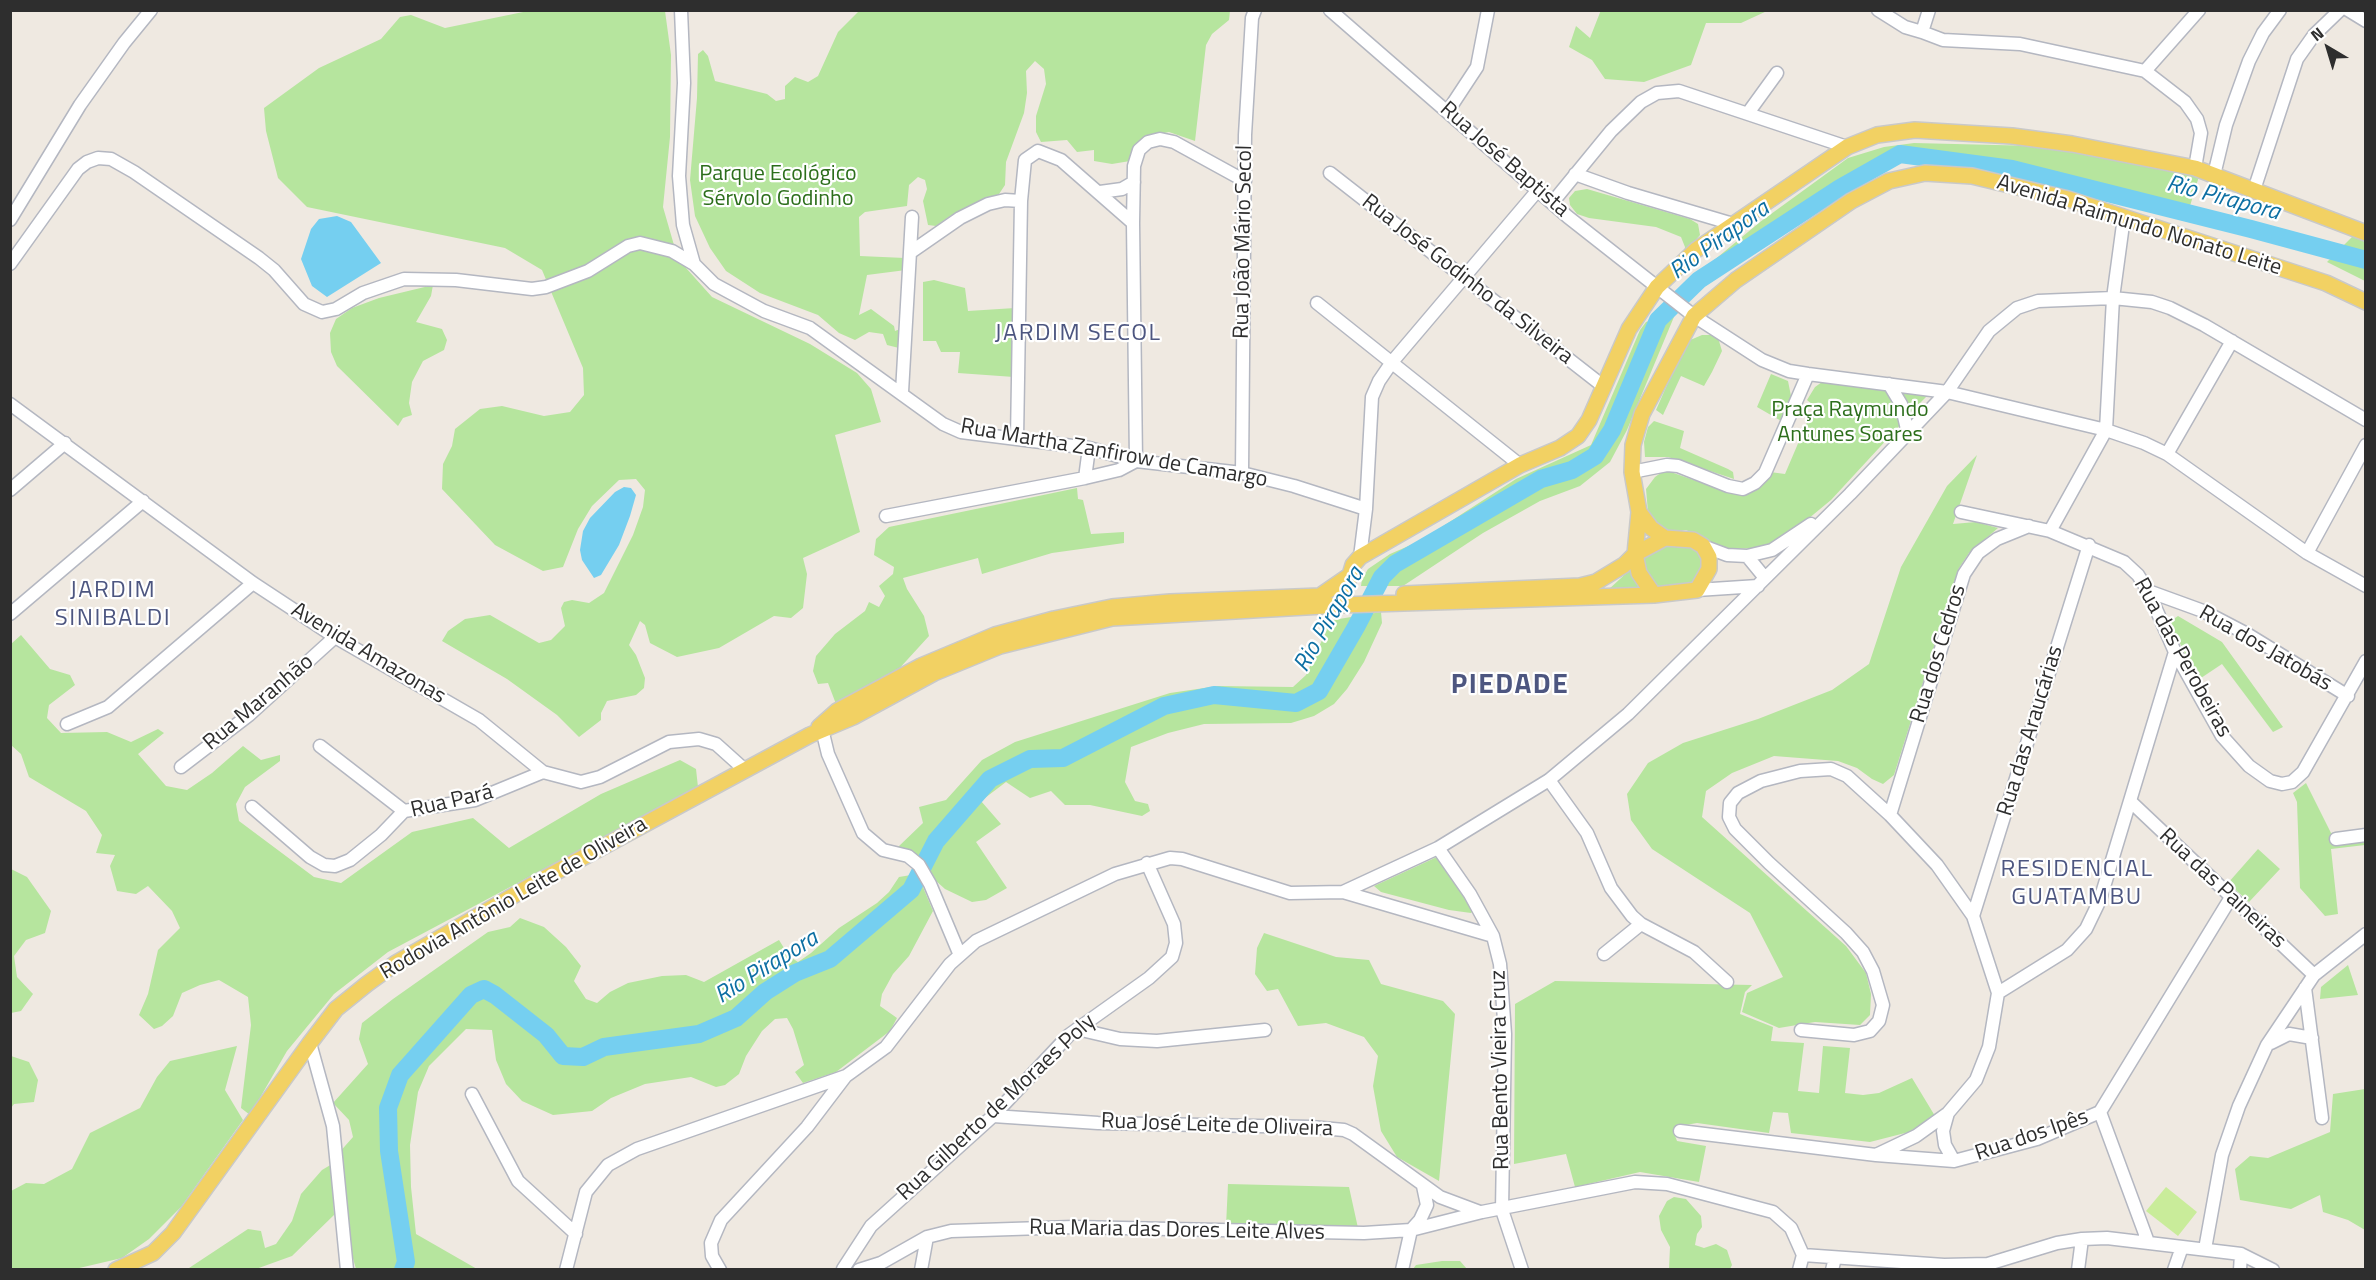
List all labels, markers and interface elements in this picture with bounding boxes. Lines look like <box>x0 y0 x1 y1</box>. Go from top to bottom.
north arrow <box>2298 18 2358 78</box>
text: N <box>2305 21 2329 47</box>
street label: Rua José Baptista <box>1434 97 1574 223</box>
street label: Rua João Mário Secol <box>1229 145 1259 339</box>
park label: Parque Ecológico Sérvolo Godinho <box>699 162 857 214</box>
street label: Avenida Raimundo Nonato Leite <box>1993 170 2285 282</box>
water label: Rio Pirapora <box>2163 170 2283 228</box>
street label: Rua José Godinho da Silveira <box>1356 189 1578 371</box>
water label: Rio Pirapora <box>1665 195 1775 287</box>
district label: JARDIM SECOL <box>994 320 1162 348</box>
park label: Praça Raymundo Antunes Soares <box>1771 398 1929 450</box>
street label: Rua Martha Zanfirow de Camargo <box>958 414 1270 494</box>
water label: Rio Pirapora <box>1289 563 1371 677</box>
street label: Rua das Perobeiras <box>2127 574 2237 742</box>
district label: JARDIM SINIBALDI <box>55 577 171 633</box>
street label: Rua dos Cedros <box>1905 582 1973 726</box>
street label: Avenida Amazonas <box>286 597 450 711</box>
street label: Rua dos Jatobás <box>2194 600 2336 698</box>
street label: Rua das Araucárias <box>1993 643 2069 819</box>
street label: Rua Maranhão <box>199 649 319 757</box>
district label: PIEDADE <box>1451 669 1569 703</box>
street label: Rua Pará <box>408 780 496 824</box>
street label: Rodovia Antônio Leite de Oliveira <box>376 812 652 986</box>
street label: Rua das Paineiras <box>2153 823 2291 955</box>
district label: RESIDENCIAL GUATAMBU <box>2000 856 2154 912</box>
water label: Rio Pirapora <box>710 925 824 1011</box>
street label: Rua Bento Vieira Cruz <box>1486 970 1516 1170</box>
street label: Rua Gilberto de Moraes Poly <box>892 1009 1102 1207</box>
street label: Rua dos Ipês <box>1972 1104 2092 1168</box>
street label: Rua José Leite de Oliveira <box>1101 1109 1333 1143</box>
street label: Rua Maria das Dores Leite Alves <box>1029 1215 1325 1247</box>

